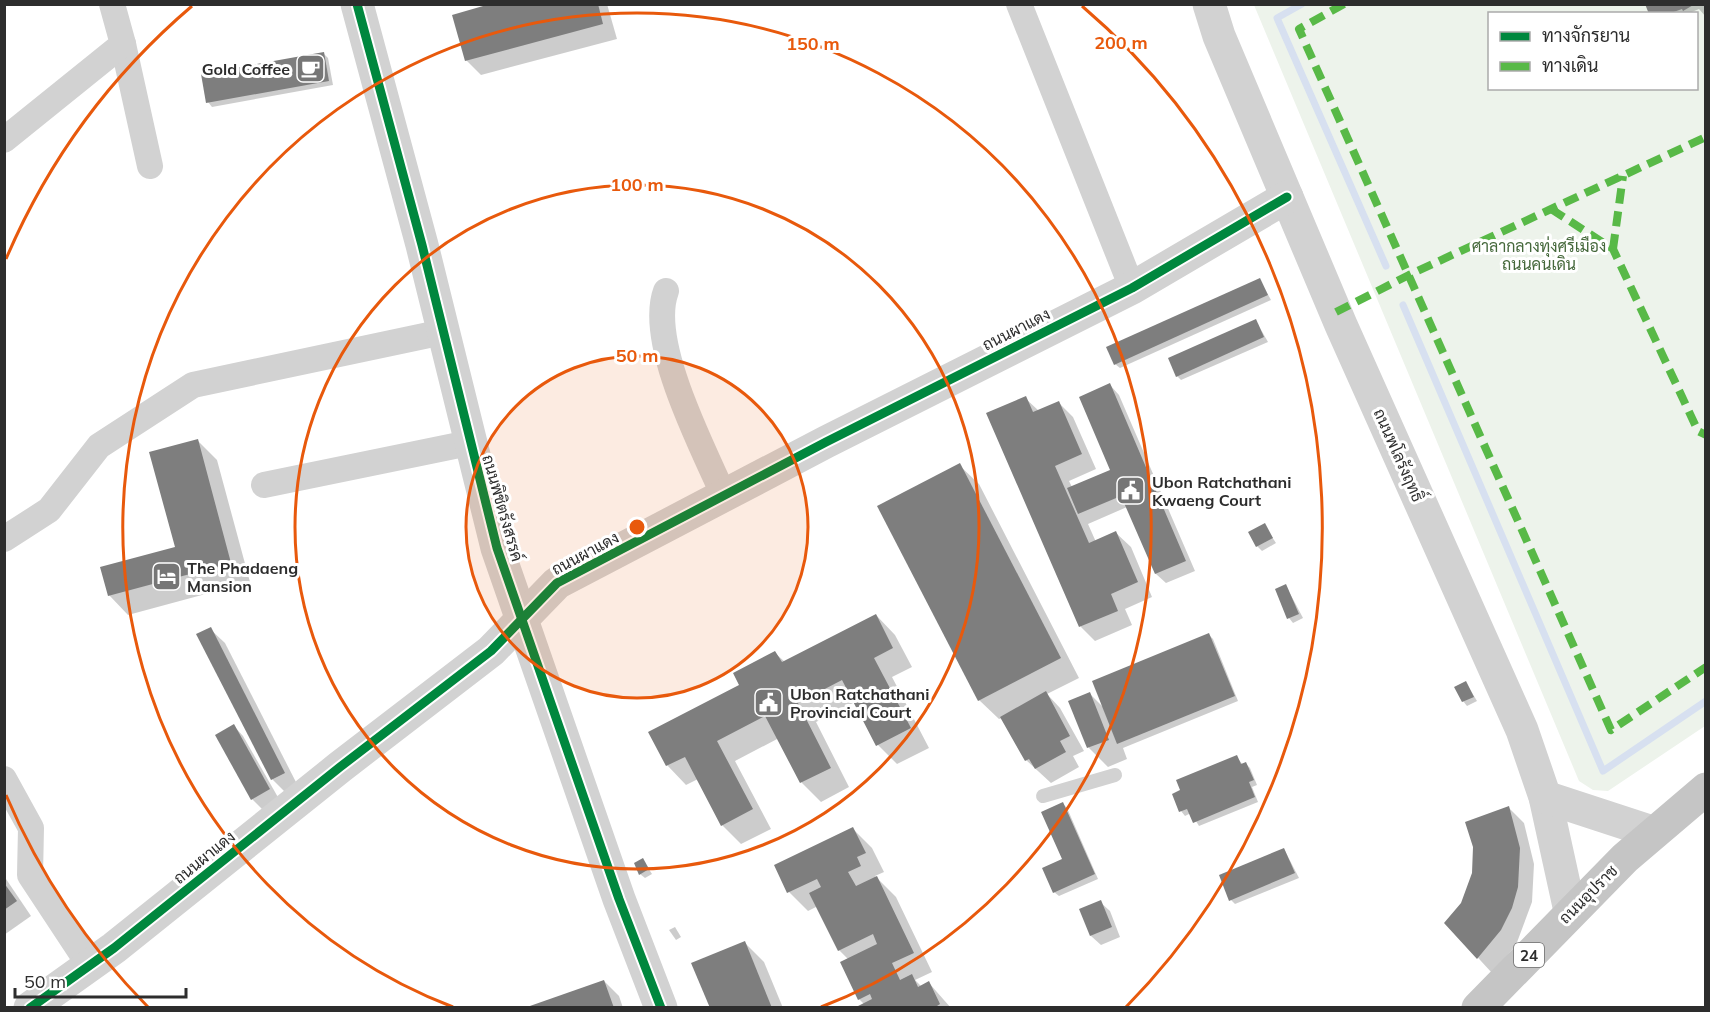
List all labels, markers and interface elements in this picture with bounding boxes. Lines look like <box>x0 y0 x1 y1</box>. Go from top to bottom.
legend <box>1488 12 1698 90</box>
text: ทางจักรยาน <box>1542 24 1630 47</box>
text: 200 m <box>1094 31 1148 54</box>
text: 150 m <box>786 32 840 55</box>
cafe icon: Gold Coffee <box>295 53 327 85</box>
text: ทางเดิน <box>1542 54 1598 77</box>
place label: Gold Coffee <box>202 59 290 79</box>
text: 100 m <box>610 173 664 196</box>
park label: ศาลากลางทุ่งศรีเมือง ถนนคนเดิน <box>1472 235 1606 274</box>
street label: ถนนผาแดง <box>979 303 1053 355</box>
text: 50 m <box>616 344 658 367</box>
street label: ถนนพโลรังฤทธิ์ <box>1370 403 1433 505</box>
street label: ถนนพิชิตรังสรรค์ <box>478 452 530 564</box>
place label: Ubon Ratchathani Kwaeng Court <box>1152 472 1291 510</box>
public building icon: Ubon Ratchathani Kwaeng Court <box>1115 475 1147 507</box>
centre of rings <box>627 517 647 537</box>
street label: ถนนผาแดง <box>548 527 622 579</box>
place label: The Phadaeng Mansion <box>187 558 298 596</box>
hotel icon: The Phadaeng Mansion <box>150 561 182 593</box>
place label: Ubon Ratchathani Provincial Court <box>790 684 929 722</box>
public building icon: Ubon Ratchathani Provincial Court <box>753 687 785 719</box>
street label: ถนนผาแดง <box>169 826 239 888</box>
street label: ถนนอุปราช <box>1554 860 1623 929</box>
road number: 24 <box>1514 943 1544 967</box>
scale bar <box>15 961 186 999</box>
text: 50 m <box>24 970 66 993</box>

